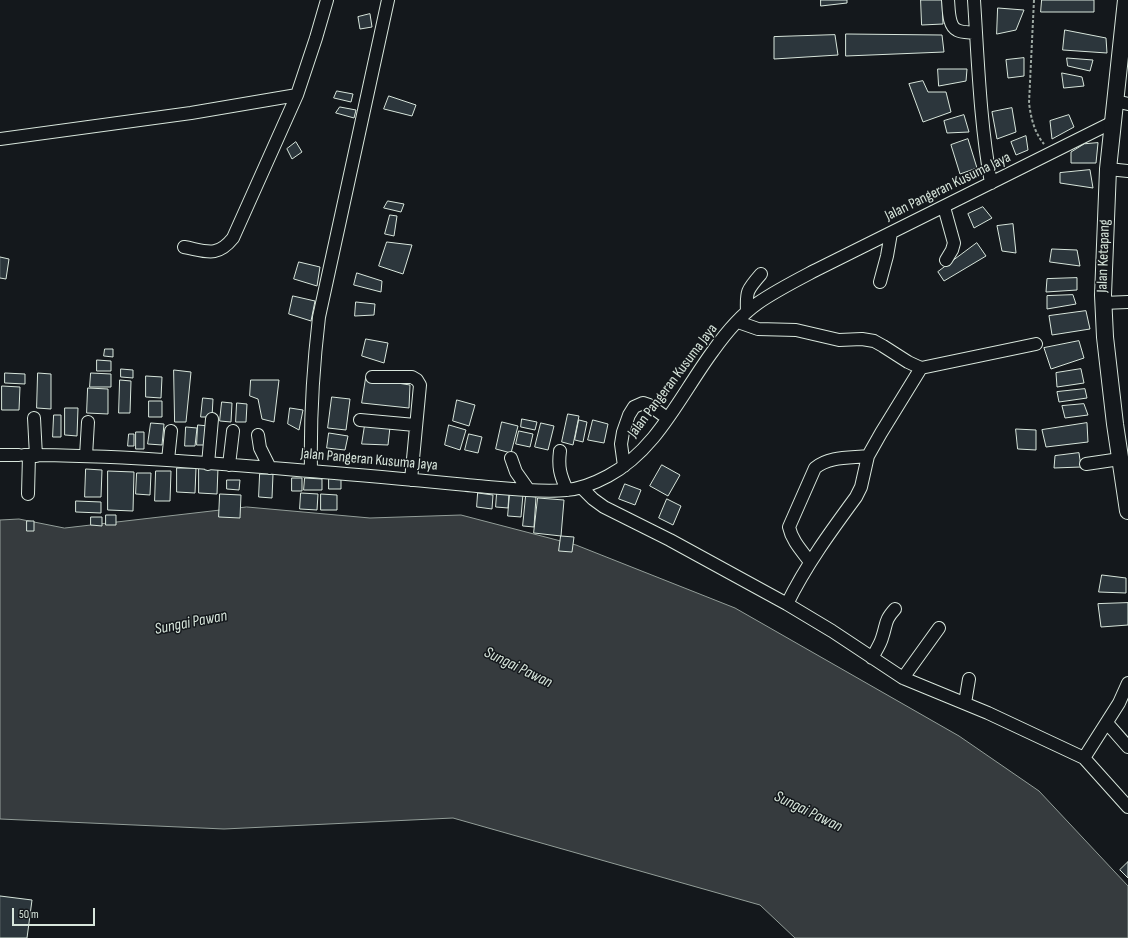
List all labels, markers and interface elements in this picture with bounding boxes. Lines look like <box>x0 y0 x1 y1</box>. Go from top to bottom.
street label: Jalan Pangeran Kusuma Jaya <box>882 149 1014 225</box>
street label: Jalan Ketapang <box>1094 219 1114 293</box>
street label: Jalan Pangeran Kusuma Jaya <box>624 321 722 441</box>
street label: Jalan Pangeran Kusuma Jaya <box>300 445 438 475</box>
water label: Sungai Pawan <box>153 607 229 639</box>
water label: Sungai Pawan <box>481 643 555 693</box>
water label: Sungai Pawan <box>771 787 845 837</box>
scale bar <box>14 900 97 926</box>
text: 50 m <box>19 907 39 922</box>

